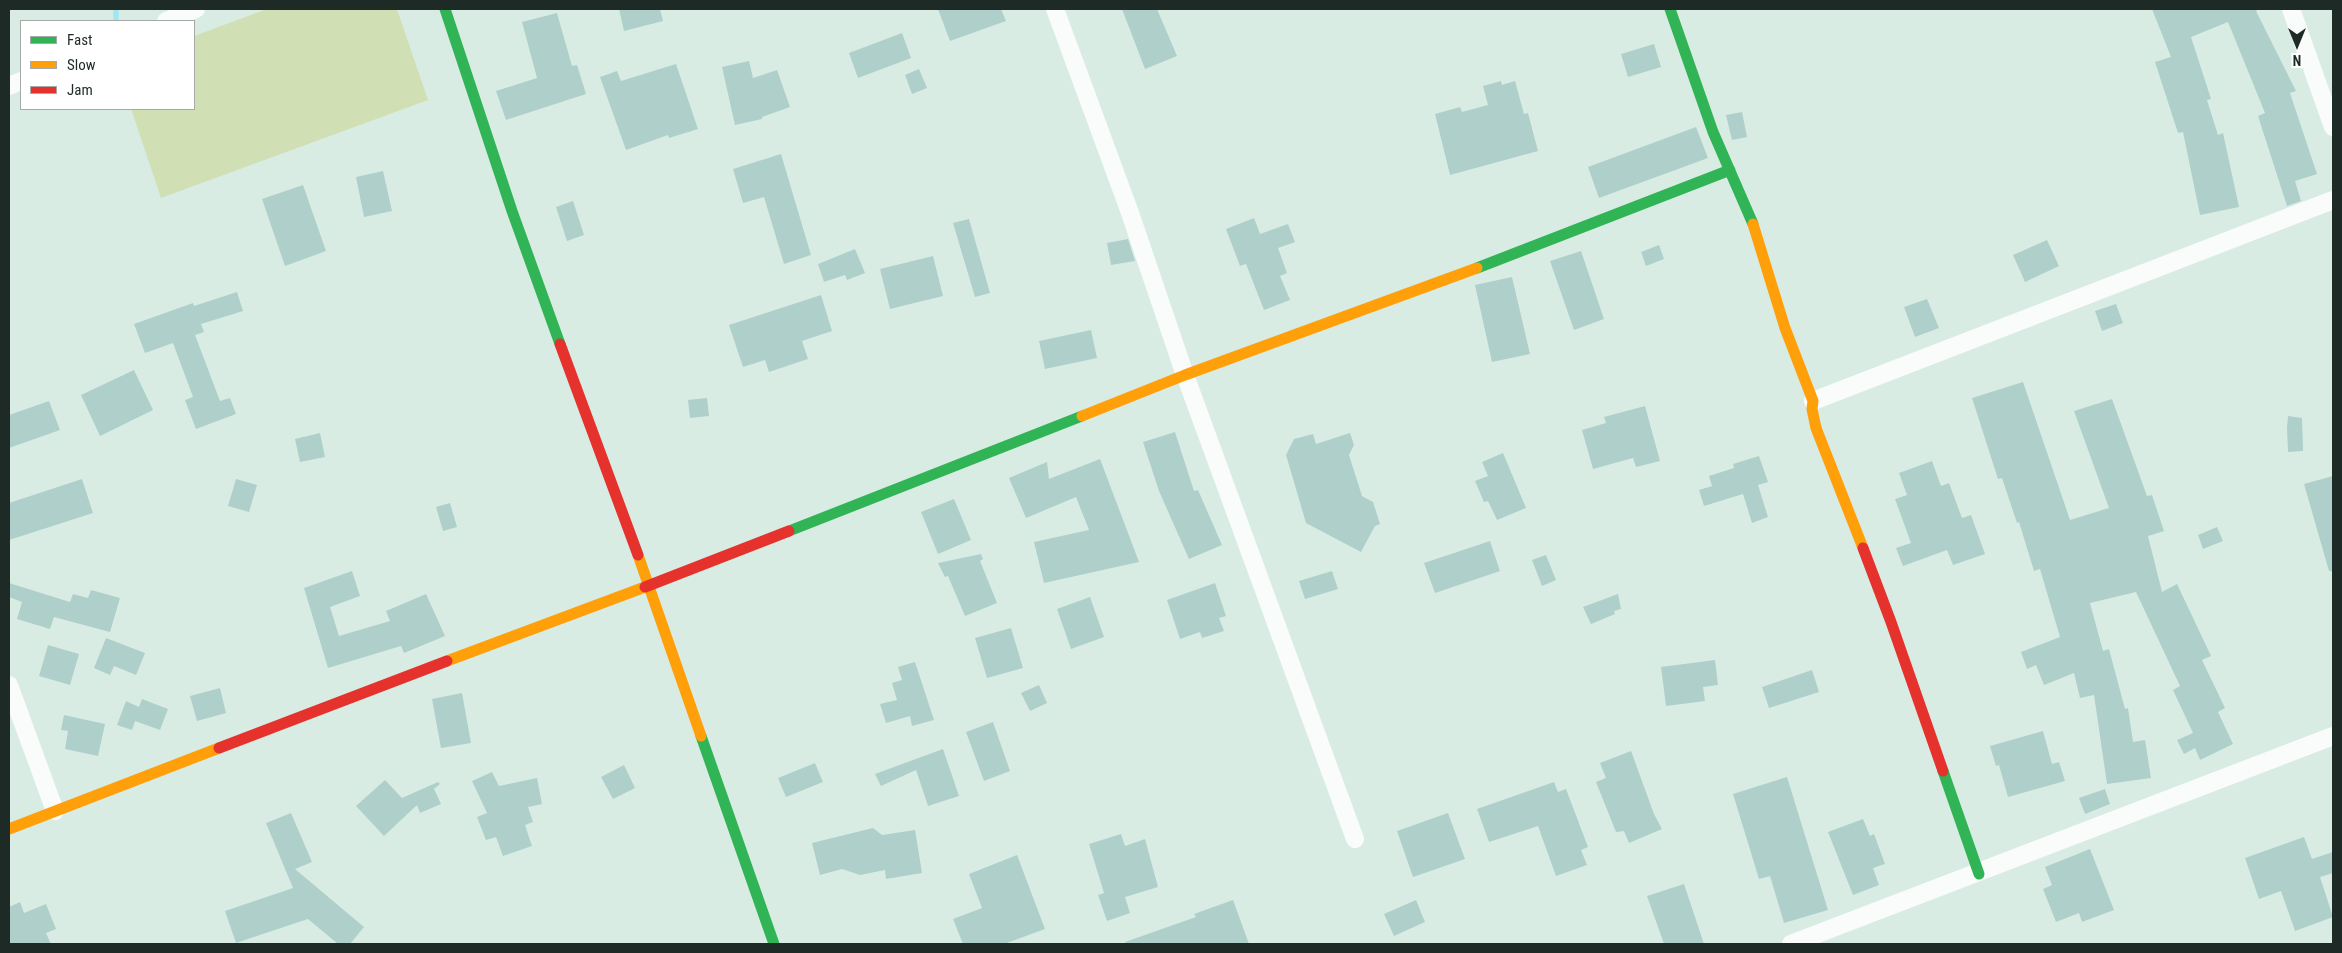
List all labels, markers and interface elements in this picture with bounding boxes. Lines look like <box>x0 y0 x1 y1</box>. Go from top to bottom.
legend <box>20 20 195 110</box>
north arrow <box>2272 20 2322 70</box>
text: Fast <box>67 31 92 49</box>
text: N <box>2293 52 2301 68</box>
text: Slow <box>67 56 96 74</box>
text: Jam <box>67 81 93 99</box>

